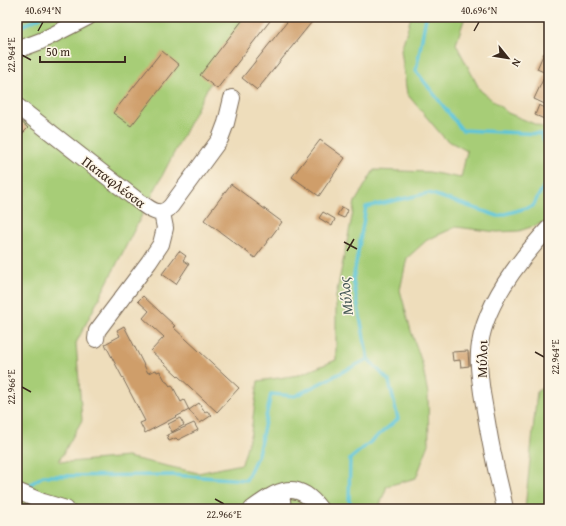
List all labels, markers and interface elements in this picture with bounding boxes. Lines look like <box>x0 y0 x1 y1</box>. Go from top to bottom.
text: 40.694°N <box>25 3 62 18</box>
text: 40.696°N <box>461 3 498 18</box>
text: 22.964°E <box>4 37 19 73</box>
scale bar <box>40 38 125 64</box>
north arrow <box>488 38 528 78</box>
text: 50 m <box>46 43 70 60</box>
text: N <box>508 56 525 71</box>
street label: Παπαφλέσσα <box>78 151 151 213</box>
water label: Μύλος <box>333 275 358 316</box>
street label: Μύλοι <box>472 339 492 378</box>
text: 22.964°E <box>548 339 563 375</box>
text: 22.966°E <box>4 369 19 405</box>
text: 22.966°E <box>206 507 242 522</box>

